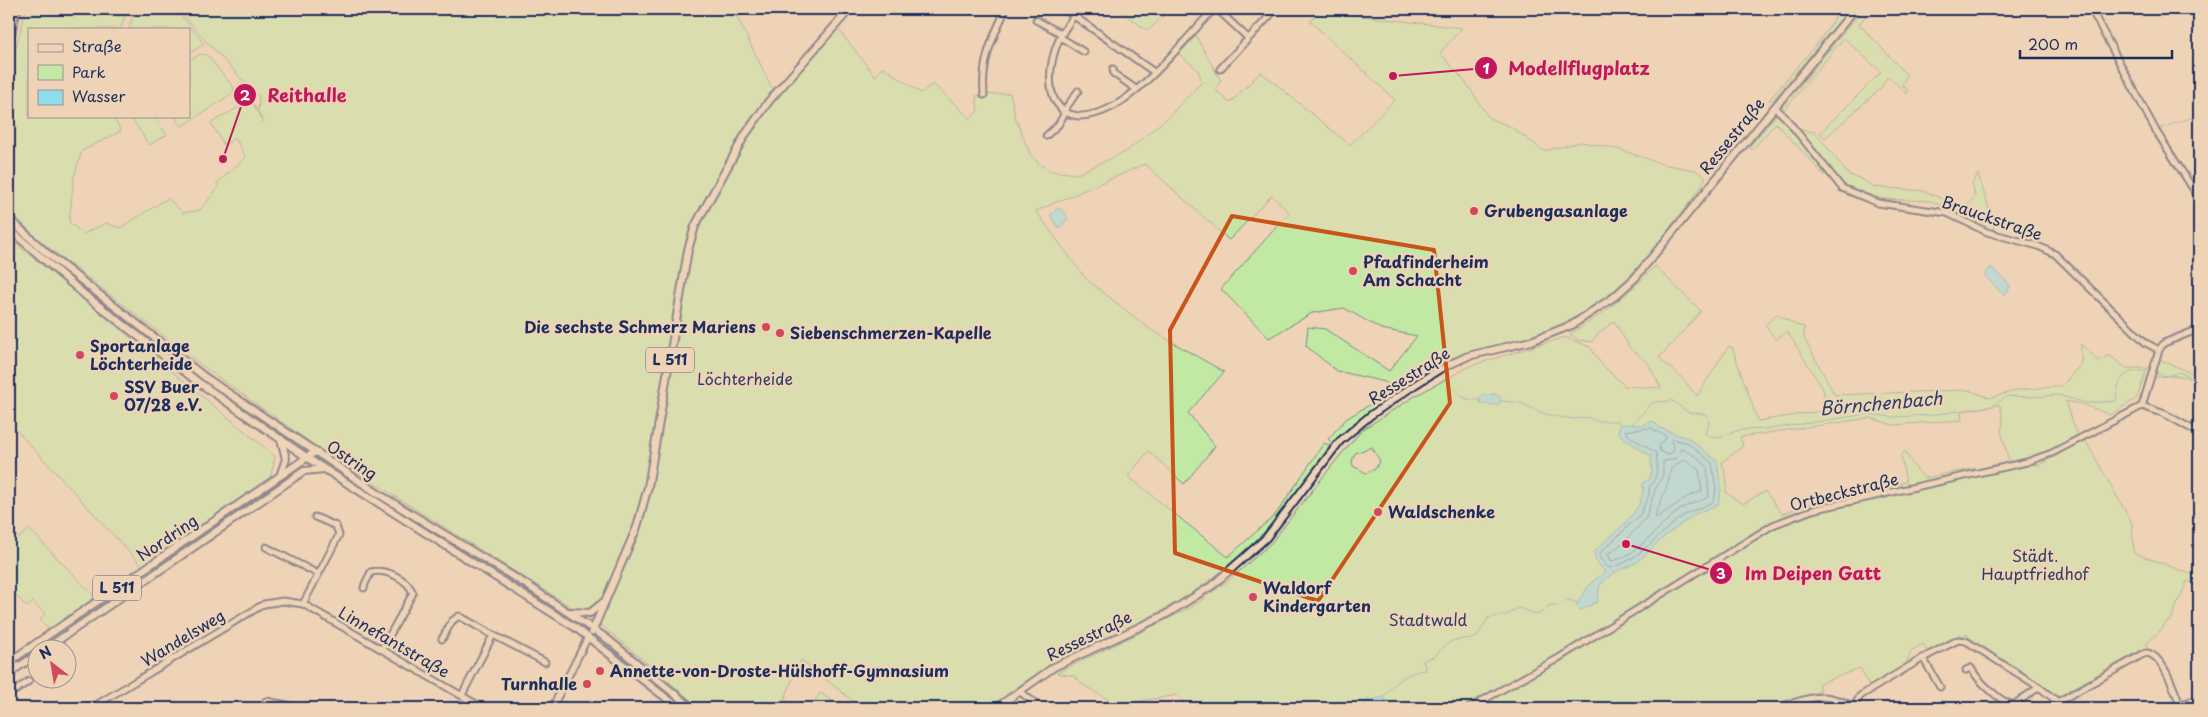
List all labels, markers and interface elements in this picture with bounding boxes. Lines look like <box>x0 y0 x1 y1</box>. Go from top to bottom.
legend <box>28 28 190 118</box>
scale bar <box>2020 28 2173 60</box>
text: 200 m <box>2028 32 2078 55</box>
text: Straße <box>72 34 122 57</box>
callout: Modellflugplatz <box>1473 52 1660 85</box>
text: Modellflugplatz <box>1508 54 1650 81</box>
text: 1 <box>1482 56 1490 79</box>
text: Park <box>72 60 106 83</box>
callout: Reithalle <box>233 79 357 112</box>
text: Reithalle <box>268 81 347 108</box>
text: 2 <box>240 83 251 106</box>
text: Wasser <box>72 84 125 107</box>
street label: Ressestraße <box>1693 92 1770 179</box>
street label: Brauckstraße <box>1939 189 2046 245</box>
place label: Grubengasanlage <box>1484 198 1628 222</box>
marker: Grubengasanlage <box>1468 205 1480 217</box>
place label: Pfadfinderheim Am Schacht <box>1363 249 1489 291</box>
marker: Pfadfinderheim Am Schacht <box>1347 265 1359 277</box>
place label: Die sechste Schmerz Mariens <box>524 314 756 338</box>
place label: Siebenschmerzen-Kapelle <box>790 320 992 344</box>
marker: Die sechste Schmerz Mariens <box>760 321 772 333</box>
marker: Siebenschmerzen-Kapelle <box>774 327 786 339</box>
place label: Sportanlage Löchterheide <box>90 333 193 375</box>
street label: Ressestraße <box>1363 340 1454 410</box>
road number: L 511 <box>646 348 694 372</box>
marker: Sportanlage Löchterheide <box>74 349 86 361</box>
park label: Löchterheide <box>697 366 793 390</box>
place label: SSV Buer 07/28 e.V. <box>124 374 202 416</box>
water label: Börnchenbach <box>1818 384 1944 421</box>
marker: SSV Buer 07/28 e.V. <box>108 390 120 402</box>
street label: Ostring <box>323 434 383 485</box>
street label: Ortbeckstraße <box>1787 466 1901 516</box>
place label: Waldschenke <box>1388 499 1495 523</box>
marker: Waldschenke <box>1372 506 1384 518</box>
street label: Nordring <box>131 508 202 566</box>
park label: Städt. Hauptfriedhof <box>1981 543 2091 585</box>
callout: Im Deipen Gatt <box>1709 557 1892 590</box>
text: Im Deipen Gatt <box>1745 559 1882 586</box>
text: 3 <box>1716 561 1726 584</box>
place label: Waldorf Kindergarten <box>1263 575 1371 617</box>
road number: L 511 <box>93 576 141 600</box>
marker: Waldorf Kindergarten <box>1247 591 1259 603</box>
street label: Linnefantstraße <box>334 600 455 683</box>
street label: Wandelsweg <box>136 603 229 672</box>
street label: Ressestraße <box>1042 604 1135 666</box>
park label: Stadtwald <box>1389 607 1468 631</box>
north arrow <box>28 640 78 690</box>
text: N <box>35 641 55 664</box>
place label: Annette-von-Droste-Hülshoff-Gymnasium <box>610 658 949 682</box>
marker: Annette-von-Droste-Hülshoff-Gymnasium <box>594 665 606 677</box>
place label: Turnhalle <box>501 671 577 695</box>
marker: Turnhalle <box>581 678 593 690</box>

